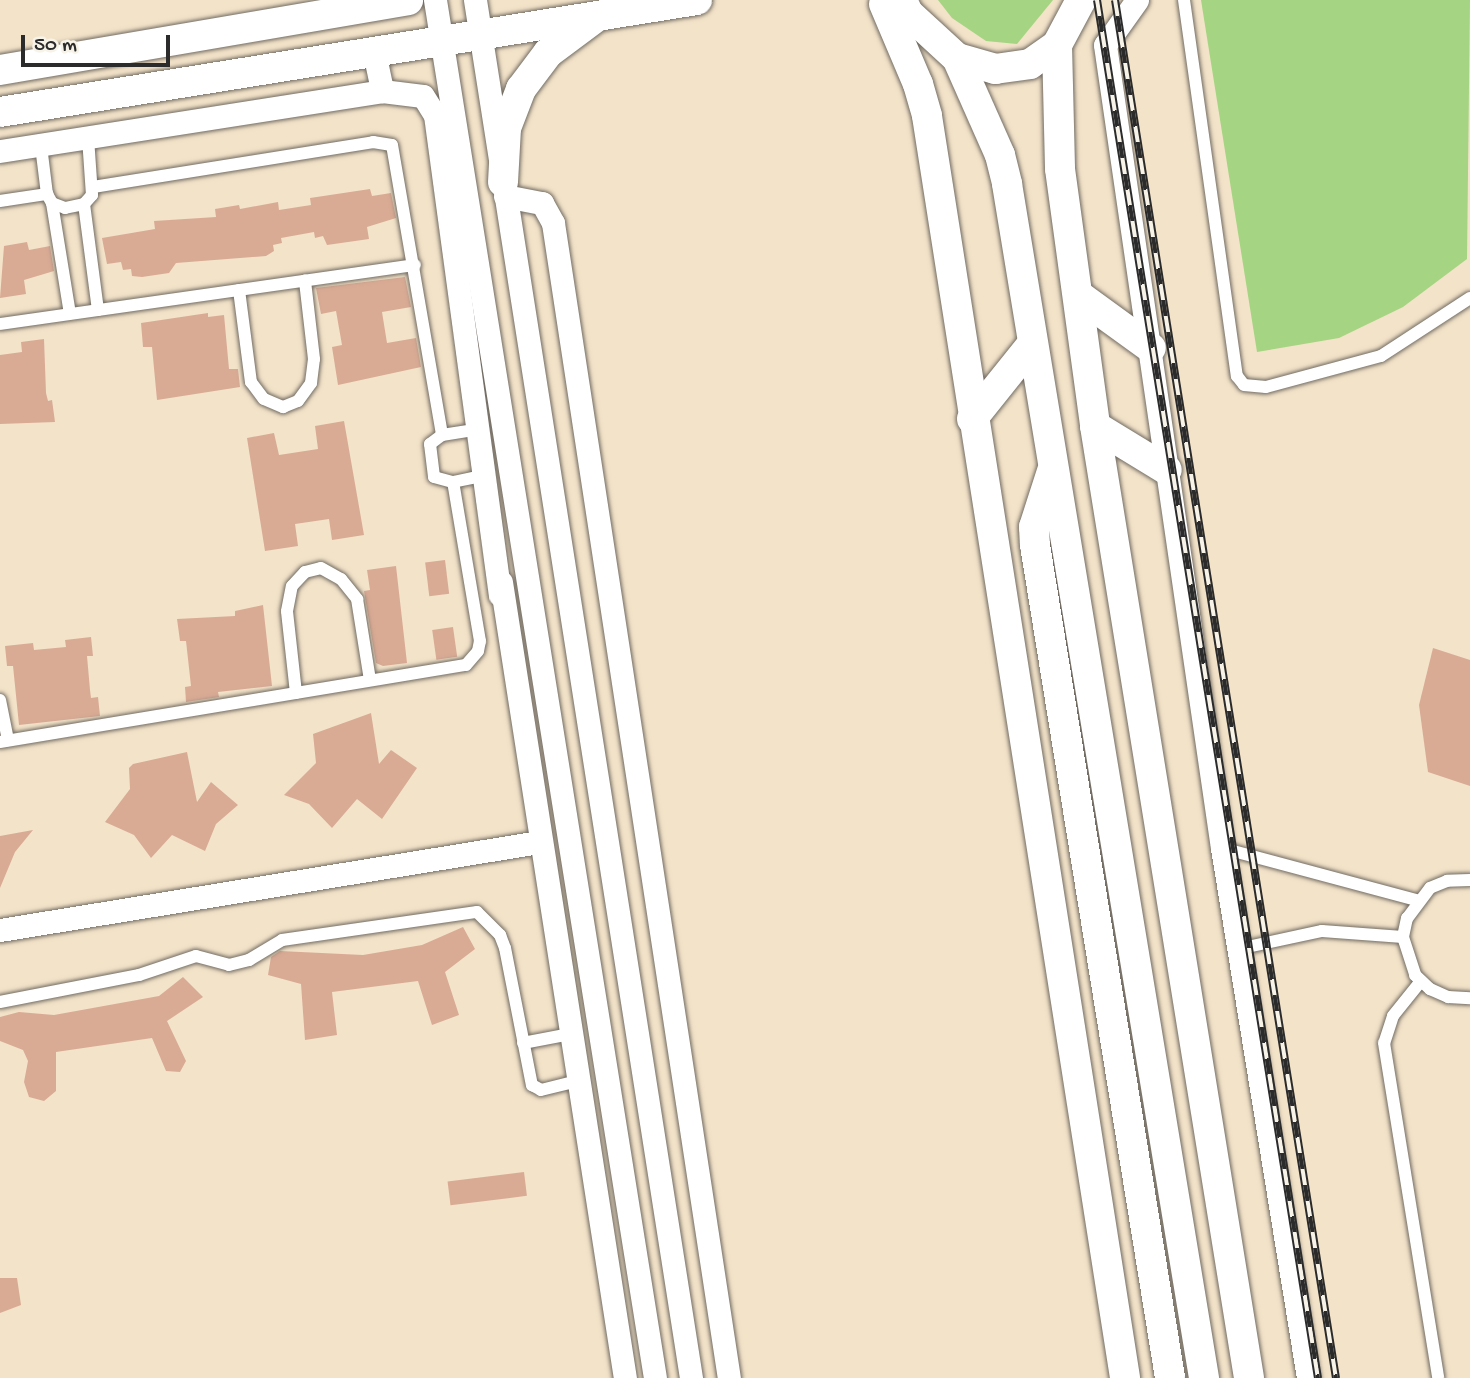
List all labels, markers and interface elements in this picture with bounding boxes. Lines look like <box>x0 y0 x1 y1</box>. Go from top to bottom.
scale bar <box>24 21 173 65</box>
text: 50 m <box>34 34 77 59</box>

